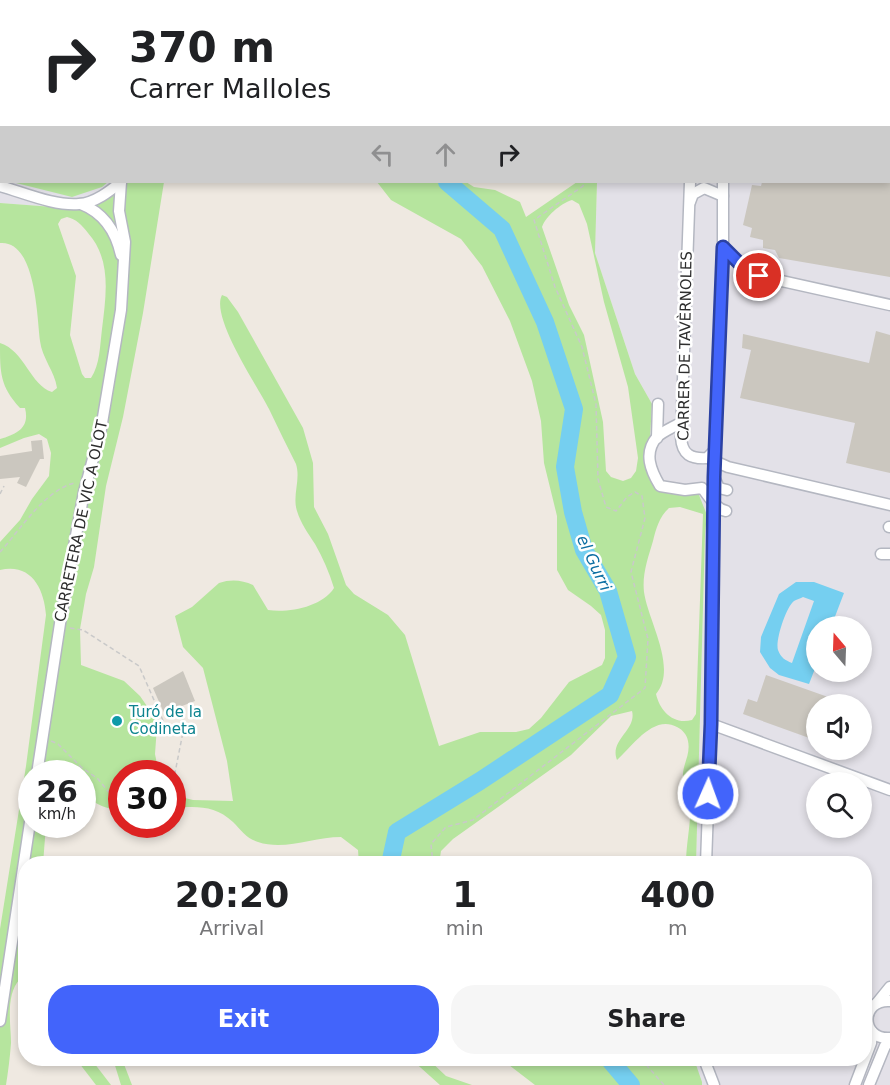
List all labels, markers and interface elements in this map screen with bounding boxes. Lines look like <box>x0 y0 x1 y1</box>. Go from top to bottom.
text: 370 m <box>129 23 275 72</box>
icon: right <box>30 24 108 102</box>
text: Carrer Malloles <box>129 73 331 104</box>
icon: left <box>366 138 399 171</box>
icon: ahead <box>429 138 462 171</box>
icon: right <box>492 138 525 171</box>
pin <box>733 250 784 301</box>
street label: CARRER DE TAVÈRNOLES <box>673 251 696 441</box>
icon: arrive <box>742 259 775 292</box>
street label: CARRETERA DE VIC A OLOT <box>51 418 111 624</box>
water label: el Gurri <box>573 532 615 594</box>
north arrow <box>806 616 872 682</box>
map controls <box>806 616 872 838</box>
button: sound <box>806 694 872 760</box>
place label: Turó de la Codineta <box>128 703 202 738</box>
marker: Turó de la Codineta <box>110 714 124 728</box>
speed limit sign: 30 <box>108 760 186 838</box>
position arrow <box>676 762 740 826</box>
button: search <box>806 772 872 838</box>
text: 26 <box>36 774 78 809</box>
text: km/h <box>38 805 76 823</box>
text: 20:20 <box>175 874 289 915</box>
text: 1 <box>452 874 477 915</box>
text: 400 <box>640 874 715 915</box>
text: Arrival <box>199 916 264 940</box>
text: min <box>446 916 484 940</box>
text: m <box>668 916 688 940</box>
button: Exit <box>48 985 439 1054</box>
button: Share <box>451 985 842 1054</box>

